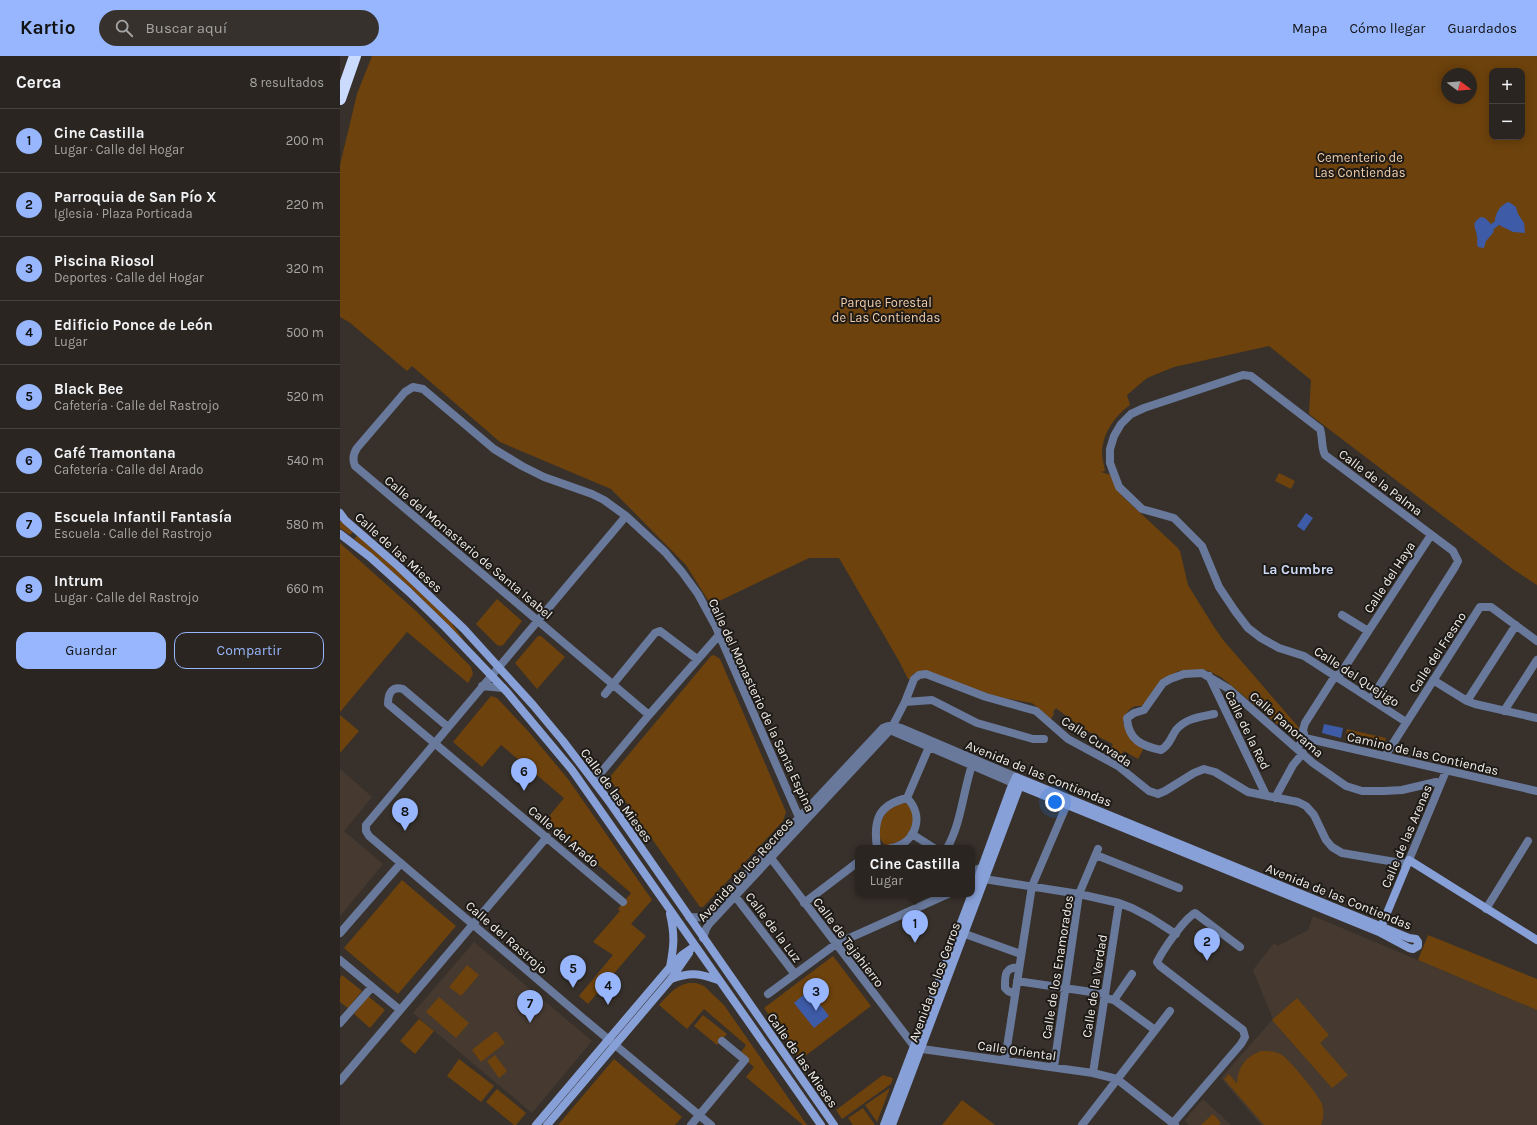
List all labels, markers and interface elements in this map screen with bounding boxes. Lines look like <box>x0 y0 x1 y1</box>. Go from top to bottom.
search box <box>99 10 379 46</box>
text: Kartio <box>20 17 75 39</box>
icon: search <box>113 17 135 39</box>
text: Buscar aquí <box>145 19 227 37</box>
text: Mapa <box>1292 20 1327 37</box>
text: Cómo llegar <box>1349 20 1425 37</box>
text: Guardados <box>1447 20 1517 37</box>
north arrow <box>1441 68 1477 104</box>
map controls <box>1489 68 1525 140</box>
button: + <box>1489 68 1525 104</box>
text: Cerca <box>16 72 61 92</box>
text: 8 resultados <box>250 75 324 90</box>
button: − <box>1489 104 1525 140</box>
text: Cine Castilla <box>54 124 144 142</box>
text: 1 <box>27 133 31 148</box>
text: 200 m <box>286 133 324 148</box>
text: Lugar · Calle del Hogar <box>54 142 184 157</box>
park label: Cementerio de Las Contiendas <box>1314 150 1406 180</box>
text: Parroquia de San Pío X <box>54 188 216 206</box>
text: 2 <box>25 197 33 212</box>
text: 220 m <box>286 197 324 212</box>
text: Iglesia · Plaza Porticada <box>54 206 193 221</box>
text: Piscina Riosol <box>54 252 154 270</box>
text: 3 <box>25 261 33 276</box>
text: 320 m <box>286 261 324 276</box>
text: Deportes · Calle del Hogar <box>54 270 204 285</box>
park label: Parque Forestal de Las Contiendas <box>832 295 940 325</box>
text: Edificio Ponce de León <box>54 316 213 334</box>
text: 4 <box>25 325 33 340</box>
text: 500 m <box>286 325 324 340</box>
text: Lugar <box>54 334 87 349</box>
text: Black Bee <box>54 380 123 398</box>
text: 5 <box>25 389 33 404</box>
text: 520 m <box>286 389 324 404</box>
text: Cafetería · Calle del Rastrojo <box>54 398 219 413</box>
text: Café Tramontana <box>54 444 176 462</box>
street label: Calle de la Palma <box>1336 446 1425 519</box>
text: 6 <box>25 453 33 468</box>
text: 540 m <box>286 453 324 468</box>
text: Cafetería · Calle del Arado <box>54 462 203 477</box>
street label: Calle del Monasterio de Santa Isabel <box>382 473 556 622</box>
text: Escuela Infantil Fantasía <box>54 508 232 526</box>
street label: Calle de las Mieses <box>352 509 446 596</box>
text: 7 <box>26 517 32 532</box>
text: 580 m <box>286 517 324 532</box>
text: Escuela · Calle del Rastrojo <box>54 526 212 541</box>
street label: Calle del Haya <box>1361 539 1418 616</box>
district label: La Cumbre <box>1262 561 1334 578</box>
text: Intrum <box>54 572 103 590</box>
text: 8 <box>25 581 33 596</box>
text: 660 m <box>286 581 324 596</box>
text: Lugar · Calle del Rastrojo <box>54 590 199 605</box>
street label: Calle del Monasterio de la Santa Espina <box>705 596 818 814</box>
street label: Calle del Fresno <box>1406 609 1469 695</box>
button: Guardar <box>16 632 166 669</box>
button: Compartir <box>174 632 324 669</box>
street label: Calle del Quejigo <box>1311 643 1402 710</box>
street label: Calle de la Red <box>1222 688 1273 772</box>
street label: Calle Panorama <box>1247 688 1327 760</box>
street label: Calle Curvada <box>1059 713 1135 770</box>
street label: Camino de las Contiendas <box>1346 729 1500 778</box>
street label: Avenida de las Contiendas <box>964 737 1114 810</box>
street label: Calle de las Mieses <box>578 745 656 845</box>
pin: 6 <box>511 758 537 791</box>
street label: Calle de las Arenas <box>1378 782 1435 890</box>
your location <box>1045 792 1065 812</box>
pin: 8 <box>392 798 418 831</box>
street label: Calle del Arado <box>525 803 602 870</box>
street label: Avenida de los Recreos <box>695 814 796 924</box>
popup <box>855 845 975 897</box>
text: Cine Castilla <box>870 855 960 873</box>
street label: Avenida de las Contiendas <box>1264 860 1414 933</box>
text: Lugar <box>870 873 903 888</box>
street label: Calle de la Luz <box>742 889 805 965</box>
street label: Calle de los Enamorados <box>1039 894 1076 1040</box>
street label: Calle de Tajahierro <box>810 895 887 990</box>
street label: Calle del Rastrojo <box>463 898 551 977</box>
pin: 1 <box>902 910 928 943</box>
street label: Avenida de los Cerros <box>906 920 963 1044</box>
pin: 2 <box>1194 928 1220 961</box>
street label: Calle de la Verdad <box>1079 933 1110 1039</box>
pin: 5 <box>560 955 586 988</box>
pin: 4 <box>595 972 621 1005</box>
pin: 3 <box>803 978 829 1011</box>
pin: 7 <box>517 990 543 1023</box>
street label: Calle de las Mieses <box>764 1010 841 1111</box>
street label: Calle Oriental <box>977 1038 1057 1063</box>

